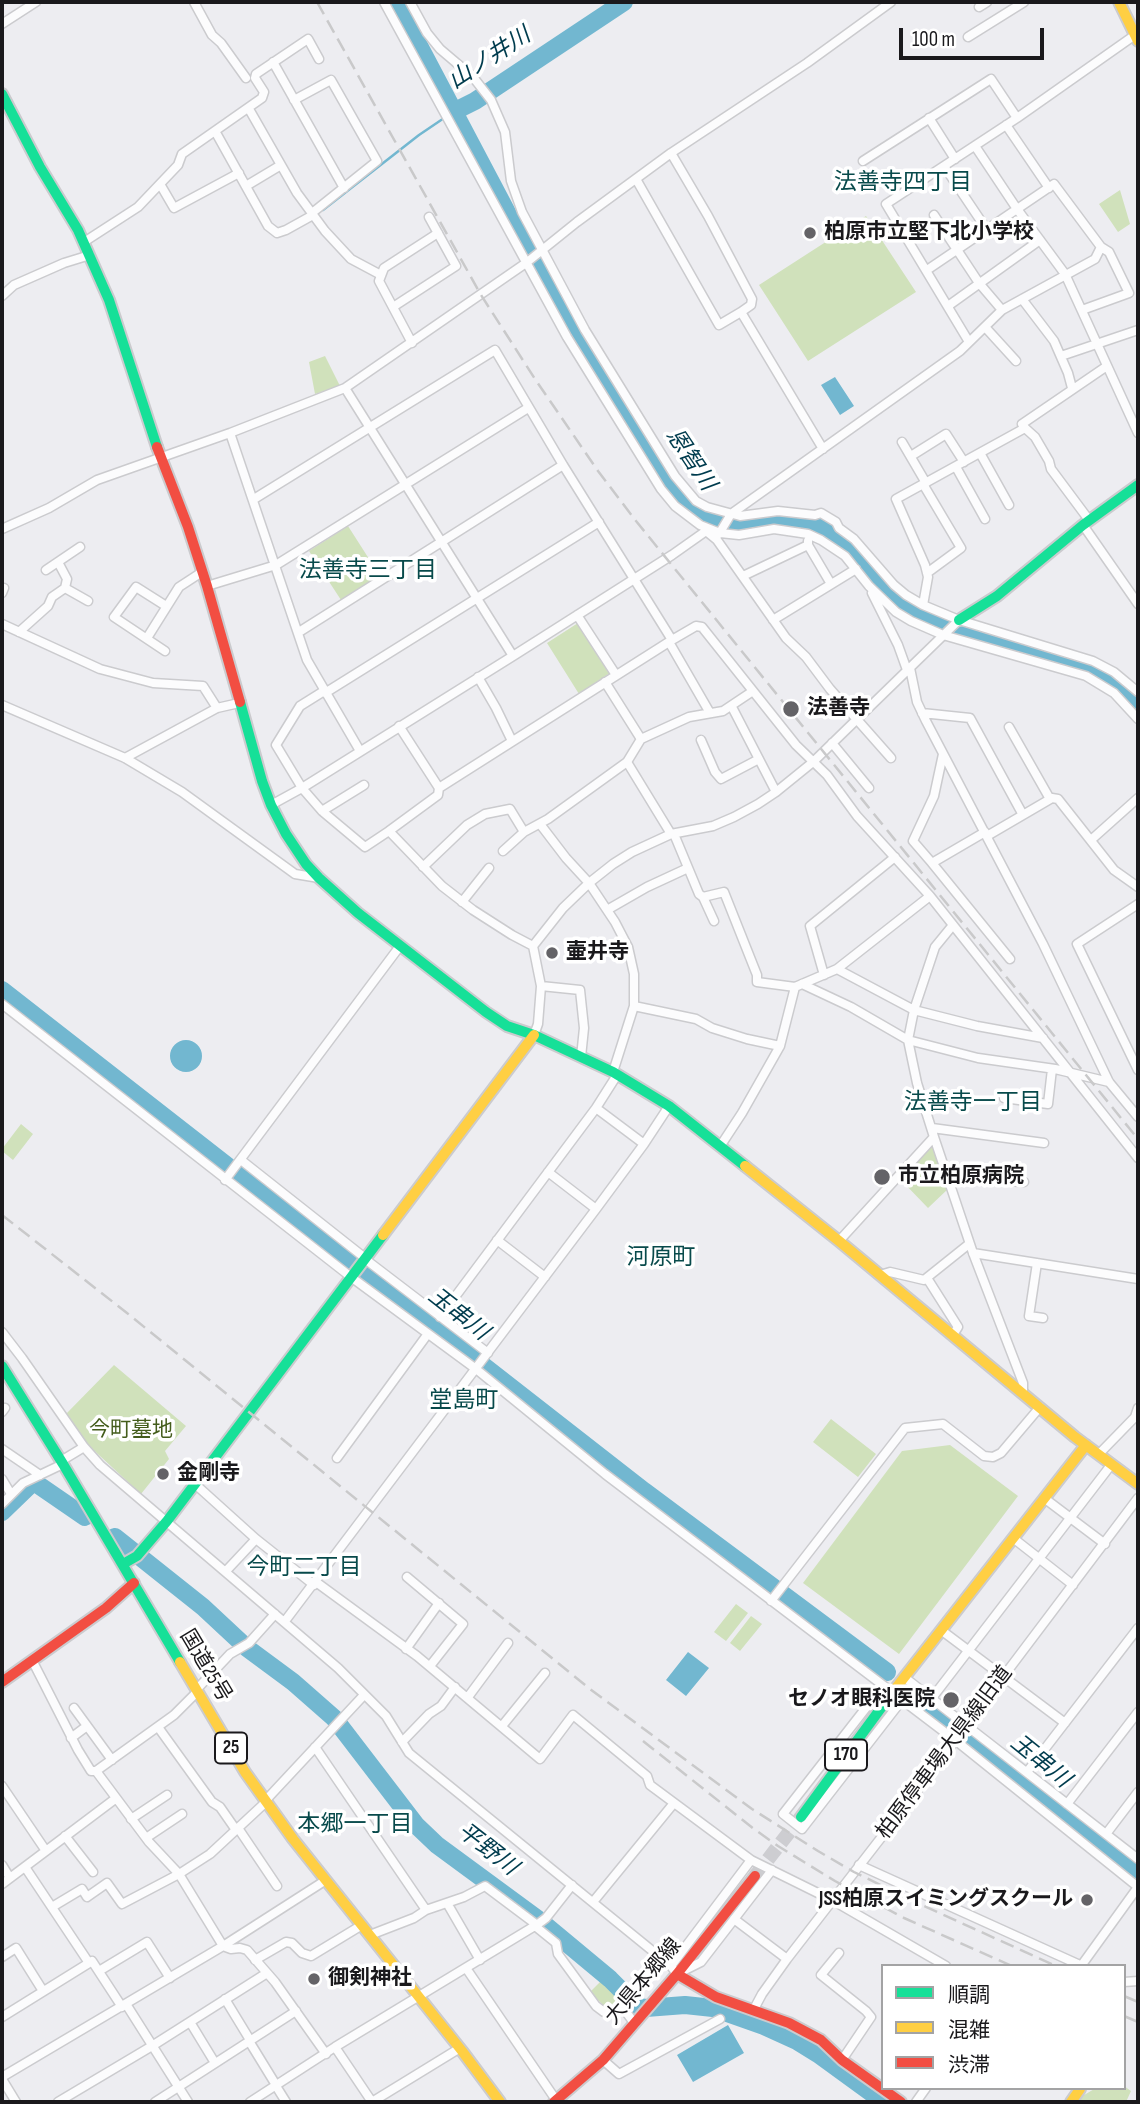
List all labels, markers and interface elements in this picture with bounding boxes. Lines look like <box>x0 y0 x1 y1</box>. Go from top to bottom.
scale bar <box>902 14 1047 58</box>
water label: 山ノ井川 <box>444 22 536 96</box>
text: 100 m <box>912 27 955 52</box>
district label: 法善寺四丁目 <box>834 169 972 197</box>
place label: 柏原市立堅下北小学校 <box>824 220 1034 246</box>
marker: 柏原市立堅下北小学校 <box>802 225 818 241</box>
water label: 恩智川 <box>659 424 721 496</box>
district label: 法善寺三丁目 <box>299 557 437 585</box>
place label: 法善寺 <box>807 696 870 722</box>
marker: 法善寺 <box>781 699 801 719</box>
place label: 壷井寺 <box>566 940 629 966</box>
marker: 壷井寺 <box>544 945 560 961</box>
district label: 法善寺一丁目 <box>904 1089 1042 1117</box>
place label: 市立柏原病院 <box>898 1164 1024 1190</box>
marker: 市立柏原病院 <box>872 1167 892 1187</box>
district label: 河原町 <box>627 1244 695 1272</box>
water label: 玉串川 <box>422 1283 494 1347</box>
district label: 堂島町 <box>430 1387 498 1415</box>
park label: 今町墓地 <box>89 1418 173 1444</box>
place label: 金剛寺 <box>177 1461 240 1487</box>
marker: 金剛寺 <box>155 1466 171 1482</box>
district label: 今町二丁目 <box>247 1554 361 1582</box>
street label: 国道25号 <box>174 1625 236 1707</box>
street label: 柏原停車場大県線旧道 <box>872 1662 1018 1844</box>
place label: セノオ眼科医院 <box>788 1687 935 1713</box>
marker: セノオ眼科医院 <box>941 1690 961 1710</box>
water label: 玉串川 <box>1005 1730 1075 1794</box>
road number: 25 <box>215 1732 247 1764</box>
road number: 170 <box>825 1740 867 1770</box>
district label: 本郷一丁目 <box>298 1811 412 1839</box>
water label: 平野川 <box>451 1818 523 1882</box>
place label: JSS柏原スイミングスクール <box>819 1887 1073 1913</box>
marker: JSS柏原スイミングスクール <box>1079 1892 1095 1908</box>
street label: 大県本郷線 <box>601 1934 687 2030</box>
legend <box>881 1964 1126 2090</box>
place label: 御剣神社 <box>328 1966 412 1992</box>
marker: 御剣神社 <box>306 1971 322 1987</box>
text: 順調 <box>948 1983 990 2008</box>
text: 混雑 <box>948 2018 990 2043</box>
text: 渋滞 <box>948 2053 990 2078</box>

